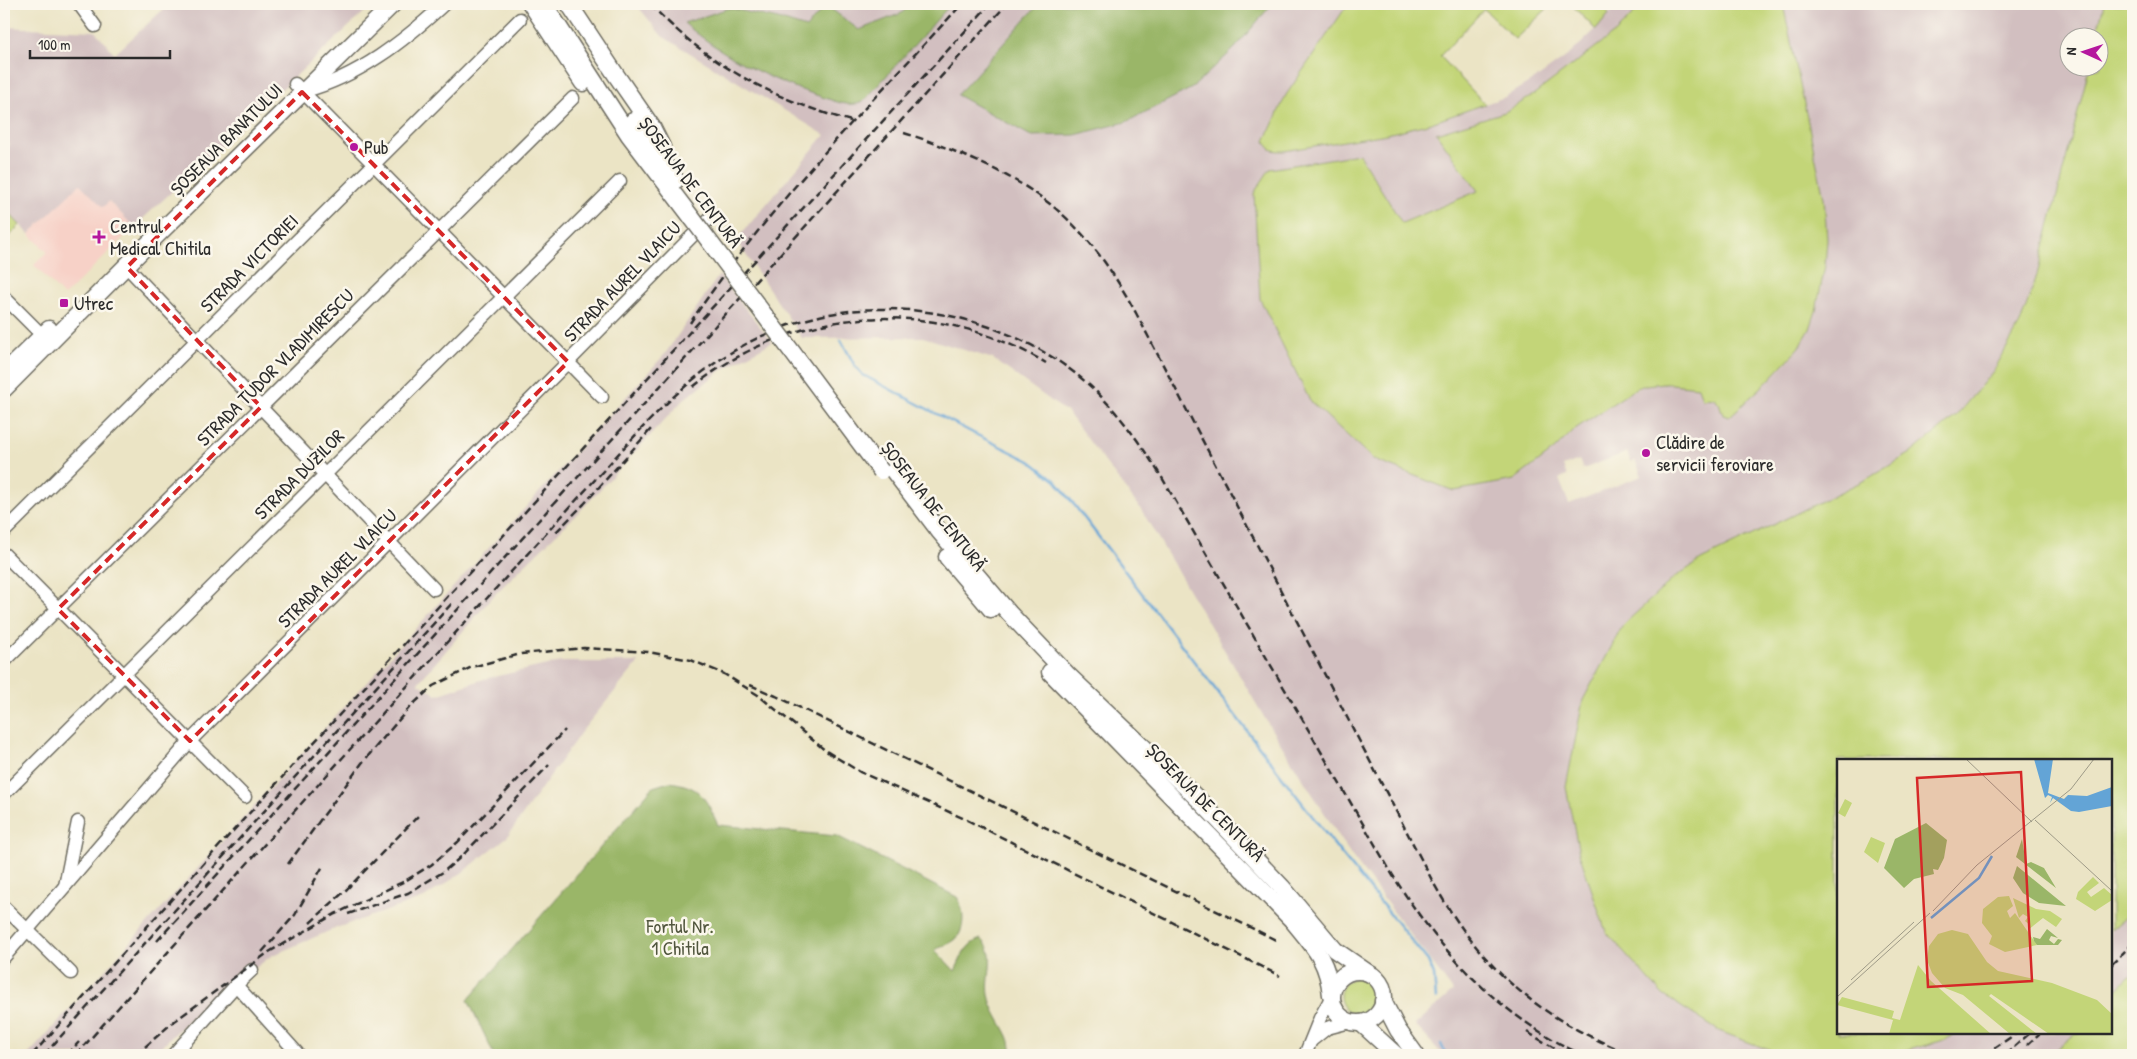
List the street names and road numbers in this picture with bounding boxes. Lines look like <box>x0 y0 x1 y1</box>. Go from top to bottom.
street label: ȘOSEAUA BANATULUI <box>164 77 288 201</box>
street label: ȘOSEAUA DE CENTURĂ <box>633 111 749 253</box>
street label: STRADA VICTORIEI <box>194 208 304 318</box>
street label: STRADA AUREL VLAICU <box>558 215 686 347</box>
street label: STRADA TUDOR VLADIMIRESCU <box>191 283 359 451</box>
street label: STRADA DUZILOR <box>248 423 350 525</box>
street label: ȘOSEAUA DE CENTURĂ <box>875 436 993 576</box>
street label: STRADA AUREL VLAICU <box>272 503 402 633</box>
street label: ȘOSEAUA DE CENTURĂ <box>1141 737 1271 867</box>

